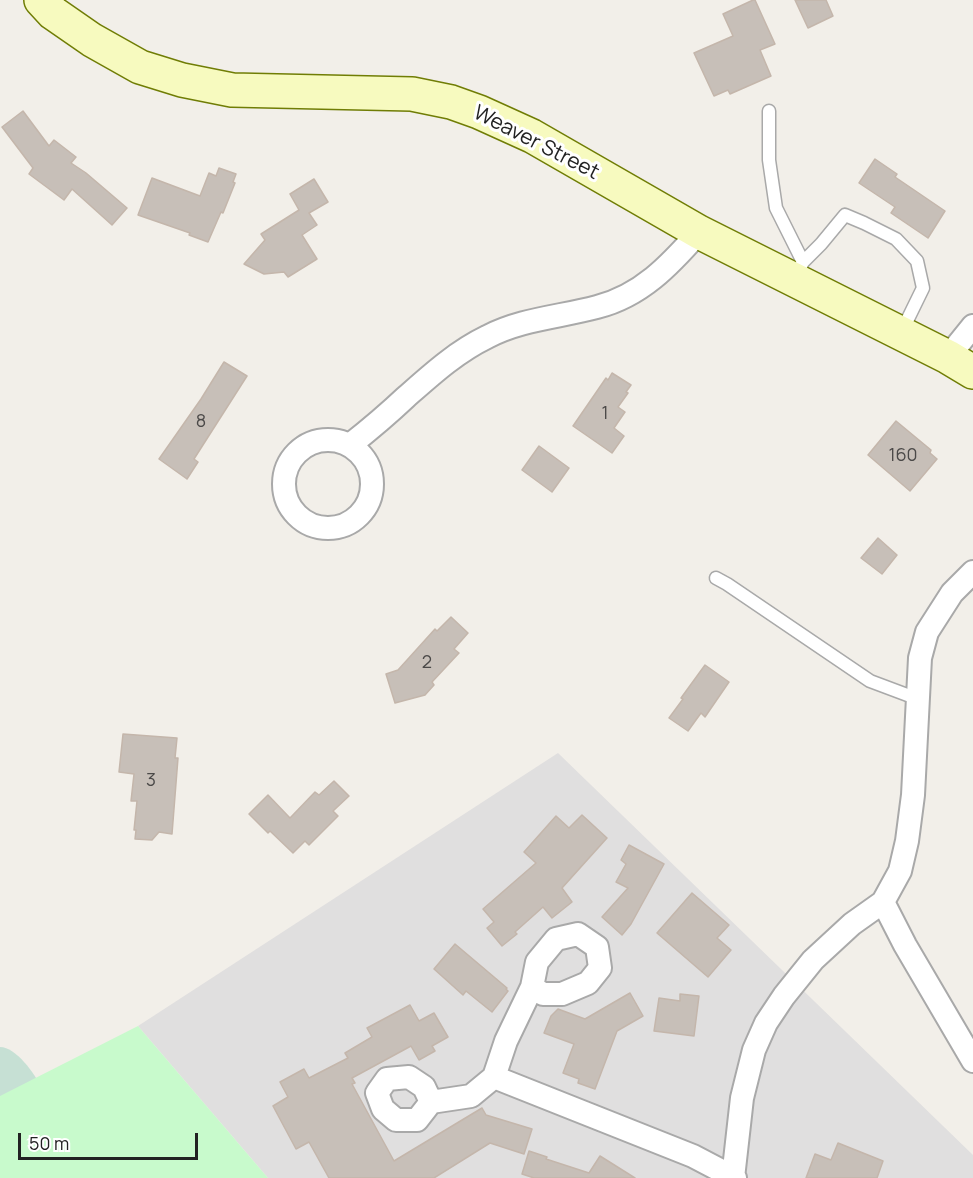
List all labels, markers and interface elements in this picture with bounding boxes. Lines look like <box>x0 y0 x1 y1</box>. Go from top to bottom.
street label: Weaver Street <box>469 101 603 185</box>
house number: 1 <box>601 403 609 425</box>
house number: 8 <box>196 411 206 433</box>
house number: 160 <box>888 445 918 467</box>
house number: 2 <box>422 652 432 674</box>
house number: 3 <box>146 770 156 792</box>
scale bar <box>21 1121 201 1159</box>
text: 50 m <box>29 1131 69 1155</box>

